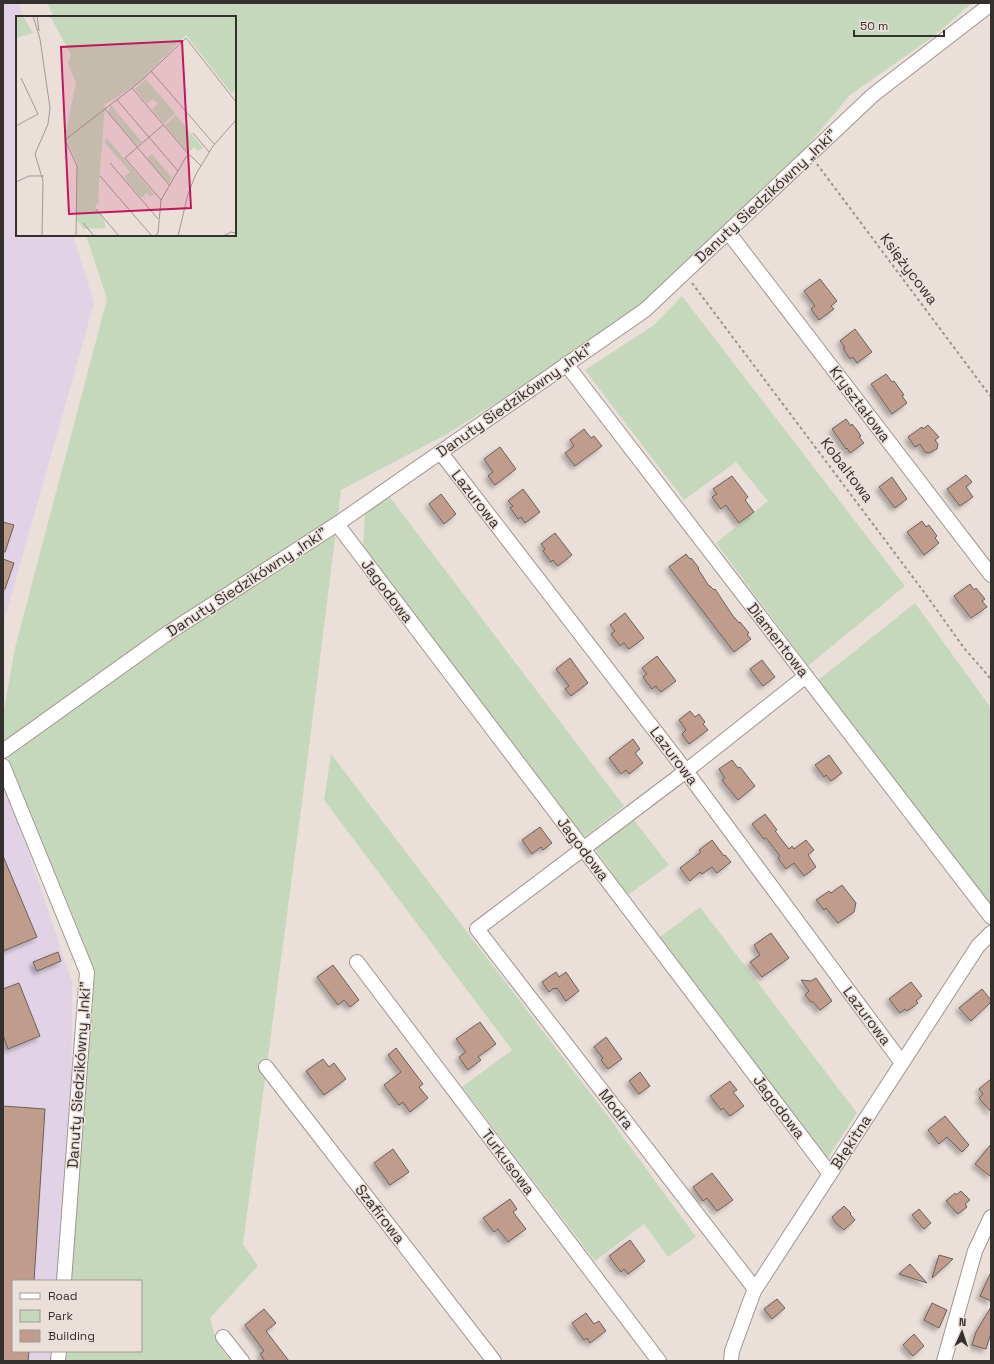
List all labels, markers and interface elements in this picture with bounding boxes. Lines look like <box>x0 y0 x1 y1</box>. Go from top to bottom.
scale bar <box>854 12 944 38</box>
inset map <box>16 16 236 236</box>
text: 50 m <box>860 18 888 34</box>
street label: Danuty Siedzikówny „Inki” <box>691 125 841 266</box>
street label: Księżycowa <box>876 229 943 309</box>
street label: Danuty Siedzikówny „Inki” <box>432 338 597 461</box>
street label: Kryształowa <box>826 362 895 446</box>
street label: Kobaltowa <box>817 433 878 506</box>
street label: Lazurowa <box>448 466 505 532</box>
street label: Danuty Siedzikówny „Inki” <box>163 523 331 641</box>
street label: Jagodowa <box>357 555 418 627</box>
street label: Diamentowa <box>743 599 814 681</box>
street label: Lazurowa <box>646 722 703 789</box>
street label: Jagodowa <box>553 813 614 885</box>
street label: Danuty Siedzikówny „Inki” <box>62 981 95 1169</box>
street label: Lazurowa <box>839 982 896 1049</box>
street label: Jagodowa <box>749 1071 810 1143</box>
street label: Modra <box>595 1085 638 1133</box>
street label: Błękitna <box>826 1111 875 1172</box>
street label: Turkusowa <box>478 1125 539 1199</box>
street label: Szafirowa <box>351 1180 410 1247</box>
legend <box>12 1280 142 1352</box>
text: Road <box>48 1288 77 1304</box>
text: Park <box>48 1308 73 1324</box>
north arrow <box>942 1312 982 1352</box>
text: N <box>958 1315 967 1329</box>
text: Building <box>48 1328 95 1344</box>

